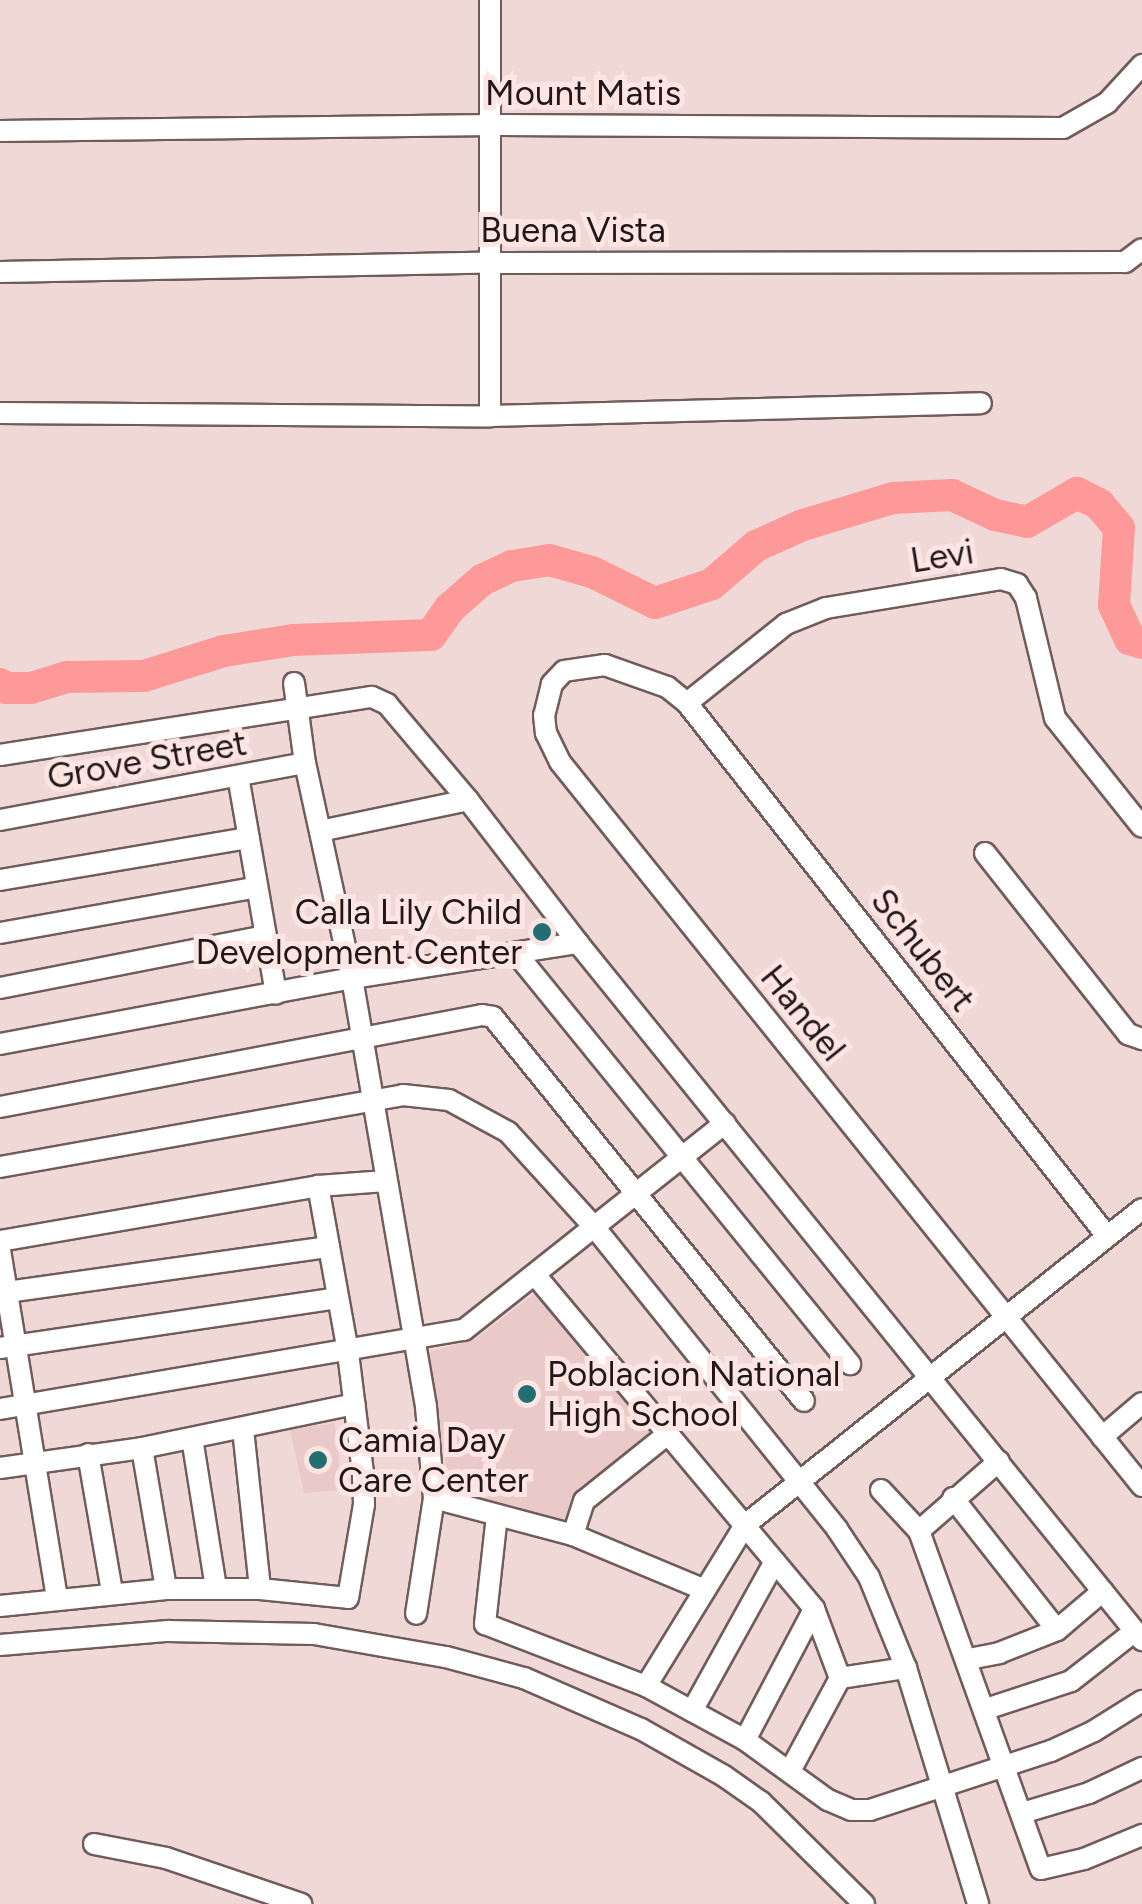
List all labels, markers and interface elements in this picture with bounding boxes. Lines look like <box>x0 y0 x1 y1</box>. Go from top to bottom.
street label: Mount Matis <box>485 72 681 114</box>
street label: Buena Vista <box>480 209 666 251</box>
street label: Levi <box>908 530 976 582</box>
street label: Grove Street <box>44 722 250 798</box>
street label: Schubert <box>862 880 984 1020</box>
place label: Calla Lily Child Development Center <box>195 891 522 973</box>
marker: Calla Lily Child Development Center <box>531 921 553 943</box>
street label: Handel <box>752 957 854 1069</box>
place label: Poblacion National High School <box>547 1353 840 1435</box>
marker: Poblacion National High School <box>516 1383 538 1405</box>
place label: Camia Day Care Center <box>338 1419 529 1501</box>
marker: Camia Day Care Center <box>307 1449 329 1471</box>

